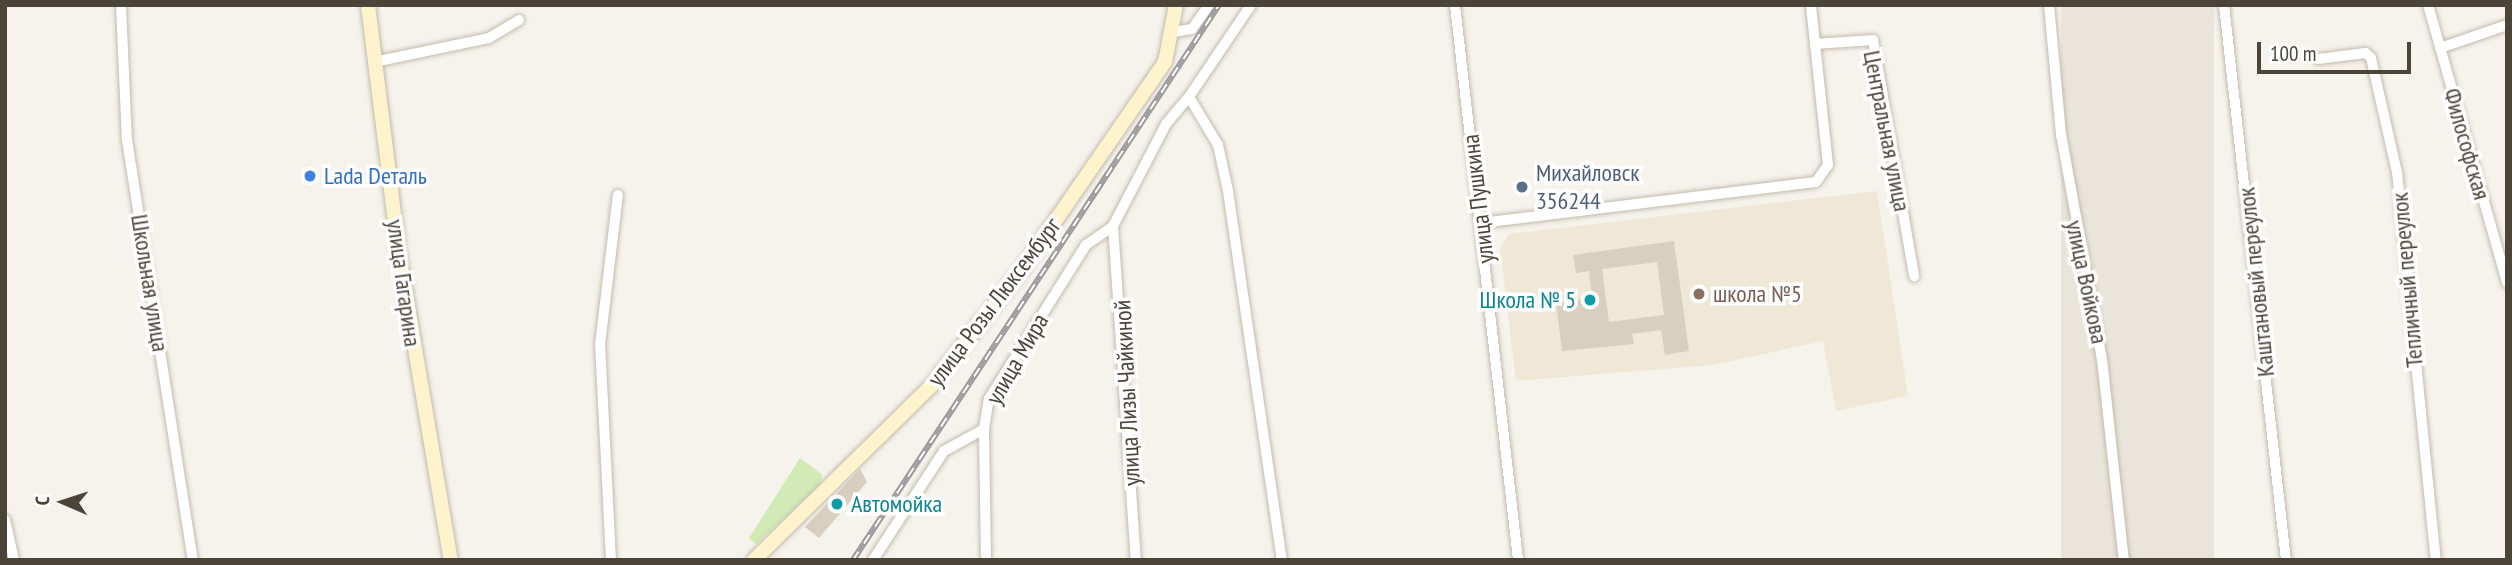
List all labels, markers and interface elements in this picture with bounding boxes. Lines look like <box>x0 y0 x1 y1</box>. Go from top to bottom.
scale bar <box>2260 28 2414 72</box>
text: 100 m <box>2270 40 2316 67</box>
street label: Центральная улица <box>1857 48 1917 214</box>
street label: Философская <box>2437 85 2497 203</box>
street label: улица Пушкина <box>1456 133 1500 265</box>
place label: Михайловск 356244 <box>1536 159 1639 215</box>
place label: Lada Dеталь <box>324 162 427 190</box>
marker: Lada Dеталь <box>302 168 318 184</box>
marker: Михайловск 356244 <box>1514 179 1530 195</box>
street label: Каштановый переулок <box>2232 186 2280 378</box>
street label: Тепличный переулок <box>2385 191 2429 369</box>
street label: Школьная улица <box>125 212 175 354</box>
street label: улица Розы Люксембург <box>921 212 1067 392</box>
street label: улица Гагарина <box>381 218 427 348</box>
street label: улица Войкова <box>2060 218 2114 346</box>
place label: школа №5 <box>1713 280 1802 308</box>
place label: Школа № 5 <box>1480 286 1576 314</box>
marker: школа №5 <box>1691 286 1707 302</box>
marker: Школа № 5 <box>1582 292 1598 308</box>
street label: улица Лизы Чайкиной <box>1108 299 1146 487</box>
street label: улица Мира <box>979 308 1055 410</box>
north arrow <box>28 467 98 537</box>
place label: Автомойка <box>851 490 942 518</box>
text: С <box>30 496 54 506</box>
marker: Автомойка <box>829 496 845 512</box>

